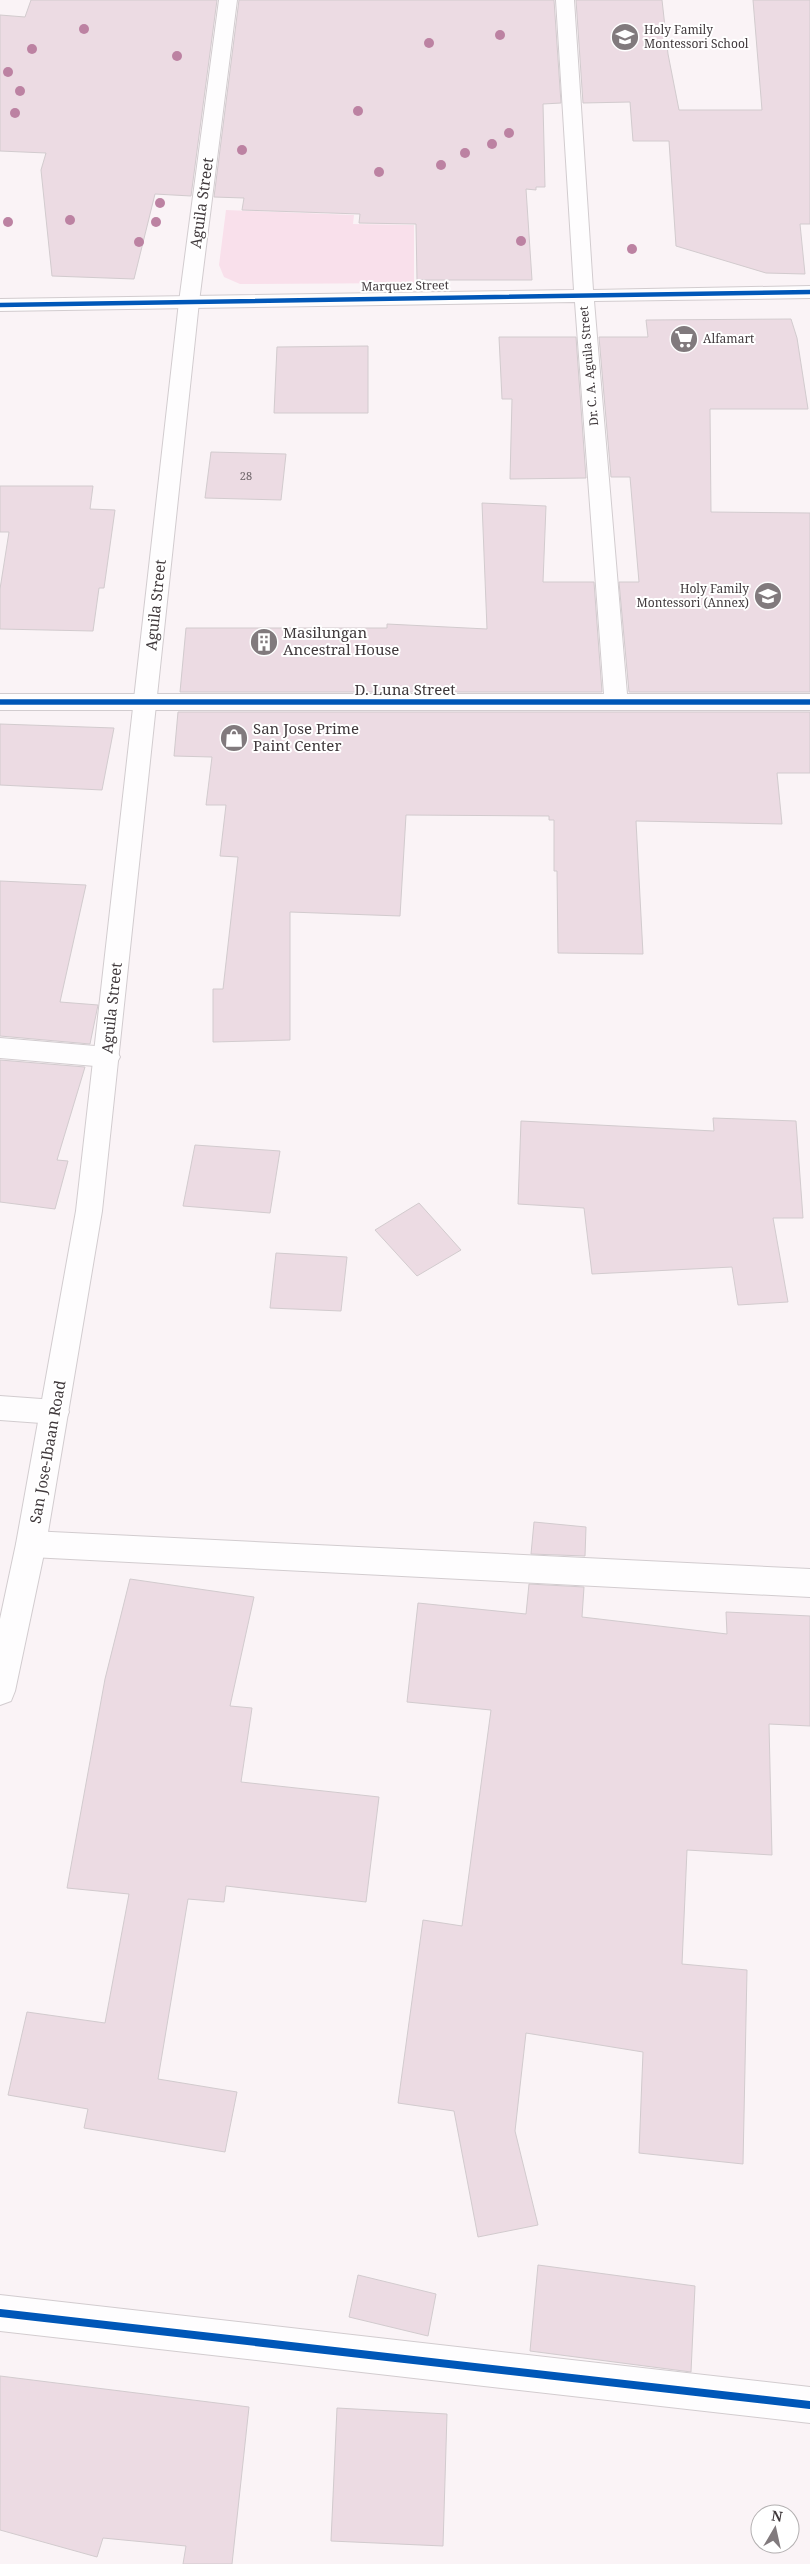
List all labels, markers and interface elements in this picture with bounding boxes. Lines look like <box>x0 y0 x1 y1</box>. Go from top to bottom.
place label: Holy Family Montessori School <box>644 21 749 52</box>
school or university icon: Holy Family Montessori School <box>610 22 640 52</box>
street label: Aguila Street <box>185 156 217 250</box>
street label: Marquez Street <box>361 276 449 295</box>
street label: Dr. C. A. Aguila Street <box>575 305 602 427</box>
supermarket icon: Alfamart <box>669 324 699 354</box>
place label: Alfamart <box>703 330 754 347</box>
house number: 28 <box>240 468 252 483</box>
street label: Aguila Street <box>140 558 170 651</box>
place label: Holy Family Montessori (Annex) <box>636 580 749 611</box>
school or university icon: Holy Family Montessori (Annex) <box>753 581 783 611</box>
place label: Masilungan Ancestral House <box>283 622 399 659</box>
building icon: Masilungan Ancestral House <box>249 627 279 657</box>
street label: D. Luna Street <box>355 679 455 699</box>
place label: San Jose Prime Paint Center <box>253 718 359 755</box>
shop icon: San Jose Prime Paint Center <box>219 723 249 753</box>
street label: Aguila Street <box>96 961 126 1054</box>
street label: San Jose-Ibaan Road <box>25 1379 69 1525</box>
north arrow <box>750 2504 800 2554</box>
text: N <box>770 2505 784 2526</box>

